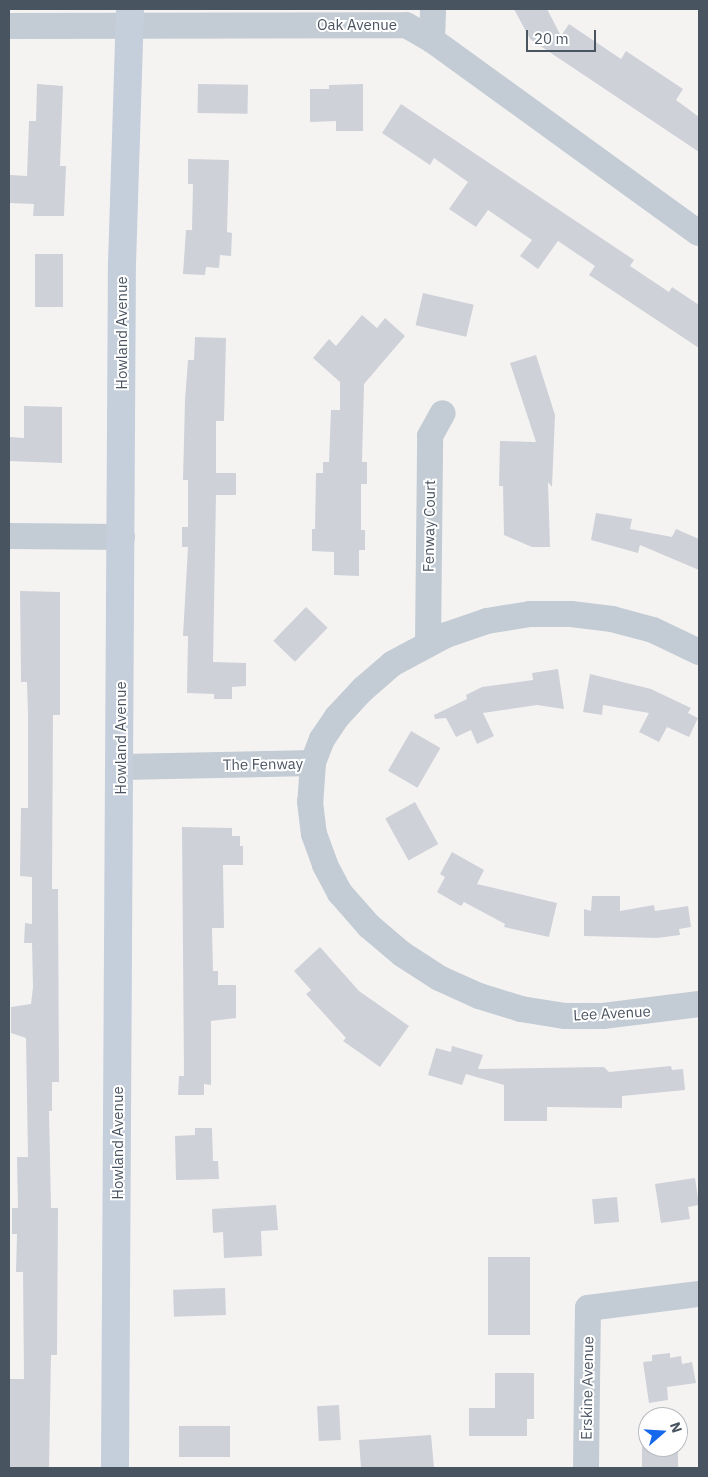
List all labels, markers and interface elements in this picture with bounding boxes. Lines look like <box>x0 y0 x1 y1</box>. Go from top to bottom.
street label: Oak Avenue <box>317 16 397 34</box>
scale bar <box>528 20 598 52</box>
text: 20 m <box>534 29 569 48</box>
street label: Howland Avenue <box>113 276 131 390</box>
street label: Fenway Court <box>419 480 439 572</box>
street label: Howland Avenue <box>112 681 130 795</box>
street label: The Fenway <box>223 754 303 774</box>
street label: Lee Avenue <box>573 1002 651 1024</box>
street label: Howland Avenue <box>109 1086 127 1200</box>
street label: Erskine Avenue <box>577 1336 597 1440</box>
north arrow <box>638 1407 688 1457</box>
text: N <box>666 1420 686 1435</box>

